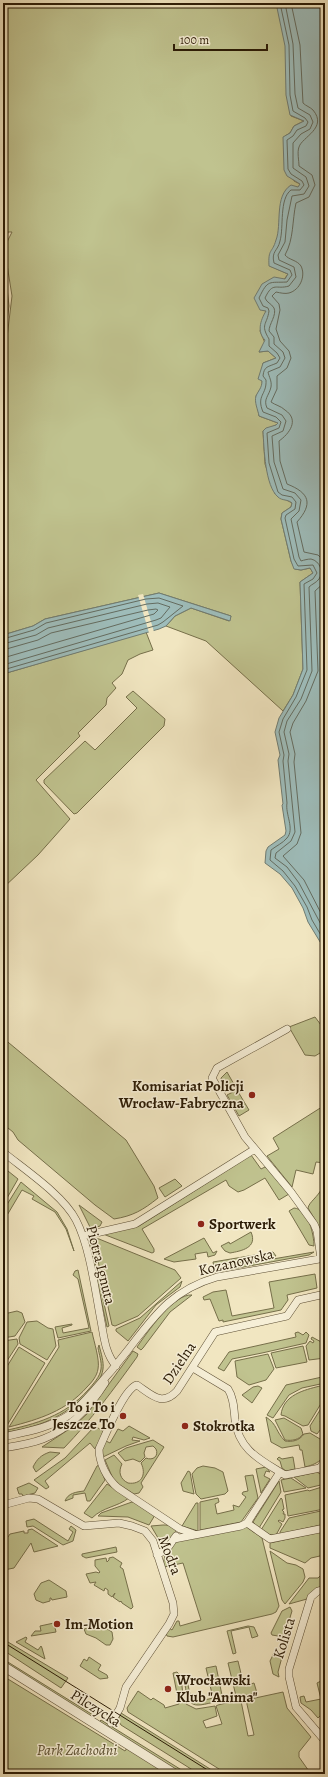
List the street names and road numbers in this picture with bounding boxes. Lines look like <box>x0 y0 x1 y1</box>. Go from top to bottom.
street label: Piotra Ignuta <box>81 1223 121 1307</box>
street label: Kozanowska <box>196 1244 276 1280</box>
street label: Dzielna <box>157 1338 201 1388</box>
street label: Modra <box>153 1533 187 1578</box>
street label: Kolista <box>268 1615 300 1661</box>
street label: Pilczycka <box>67 1685 125 1731</box>

